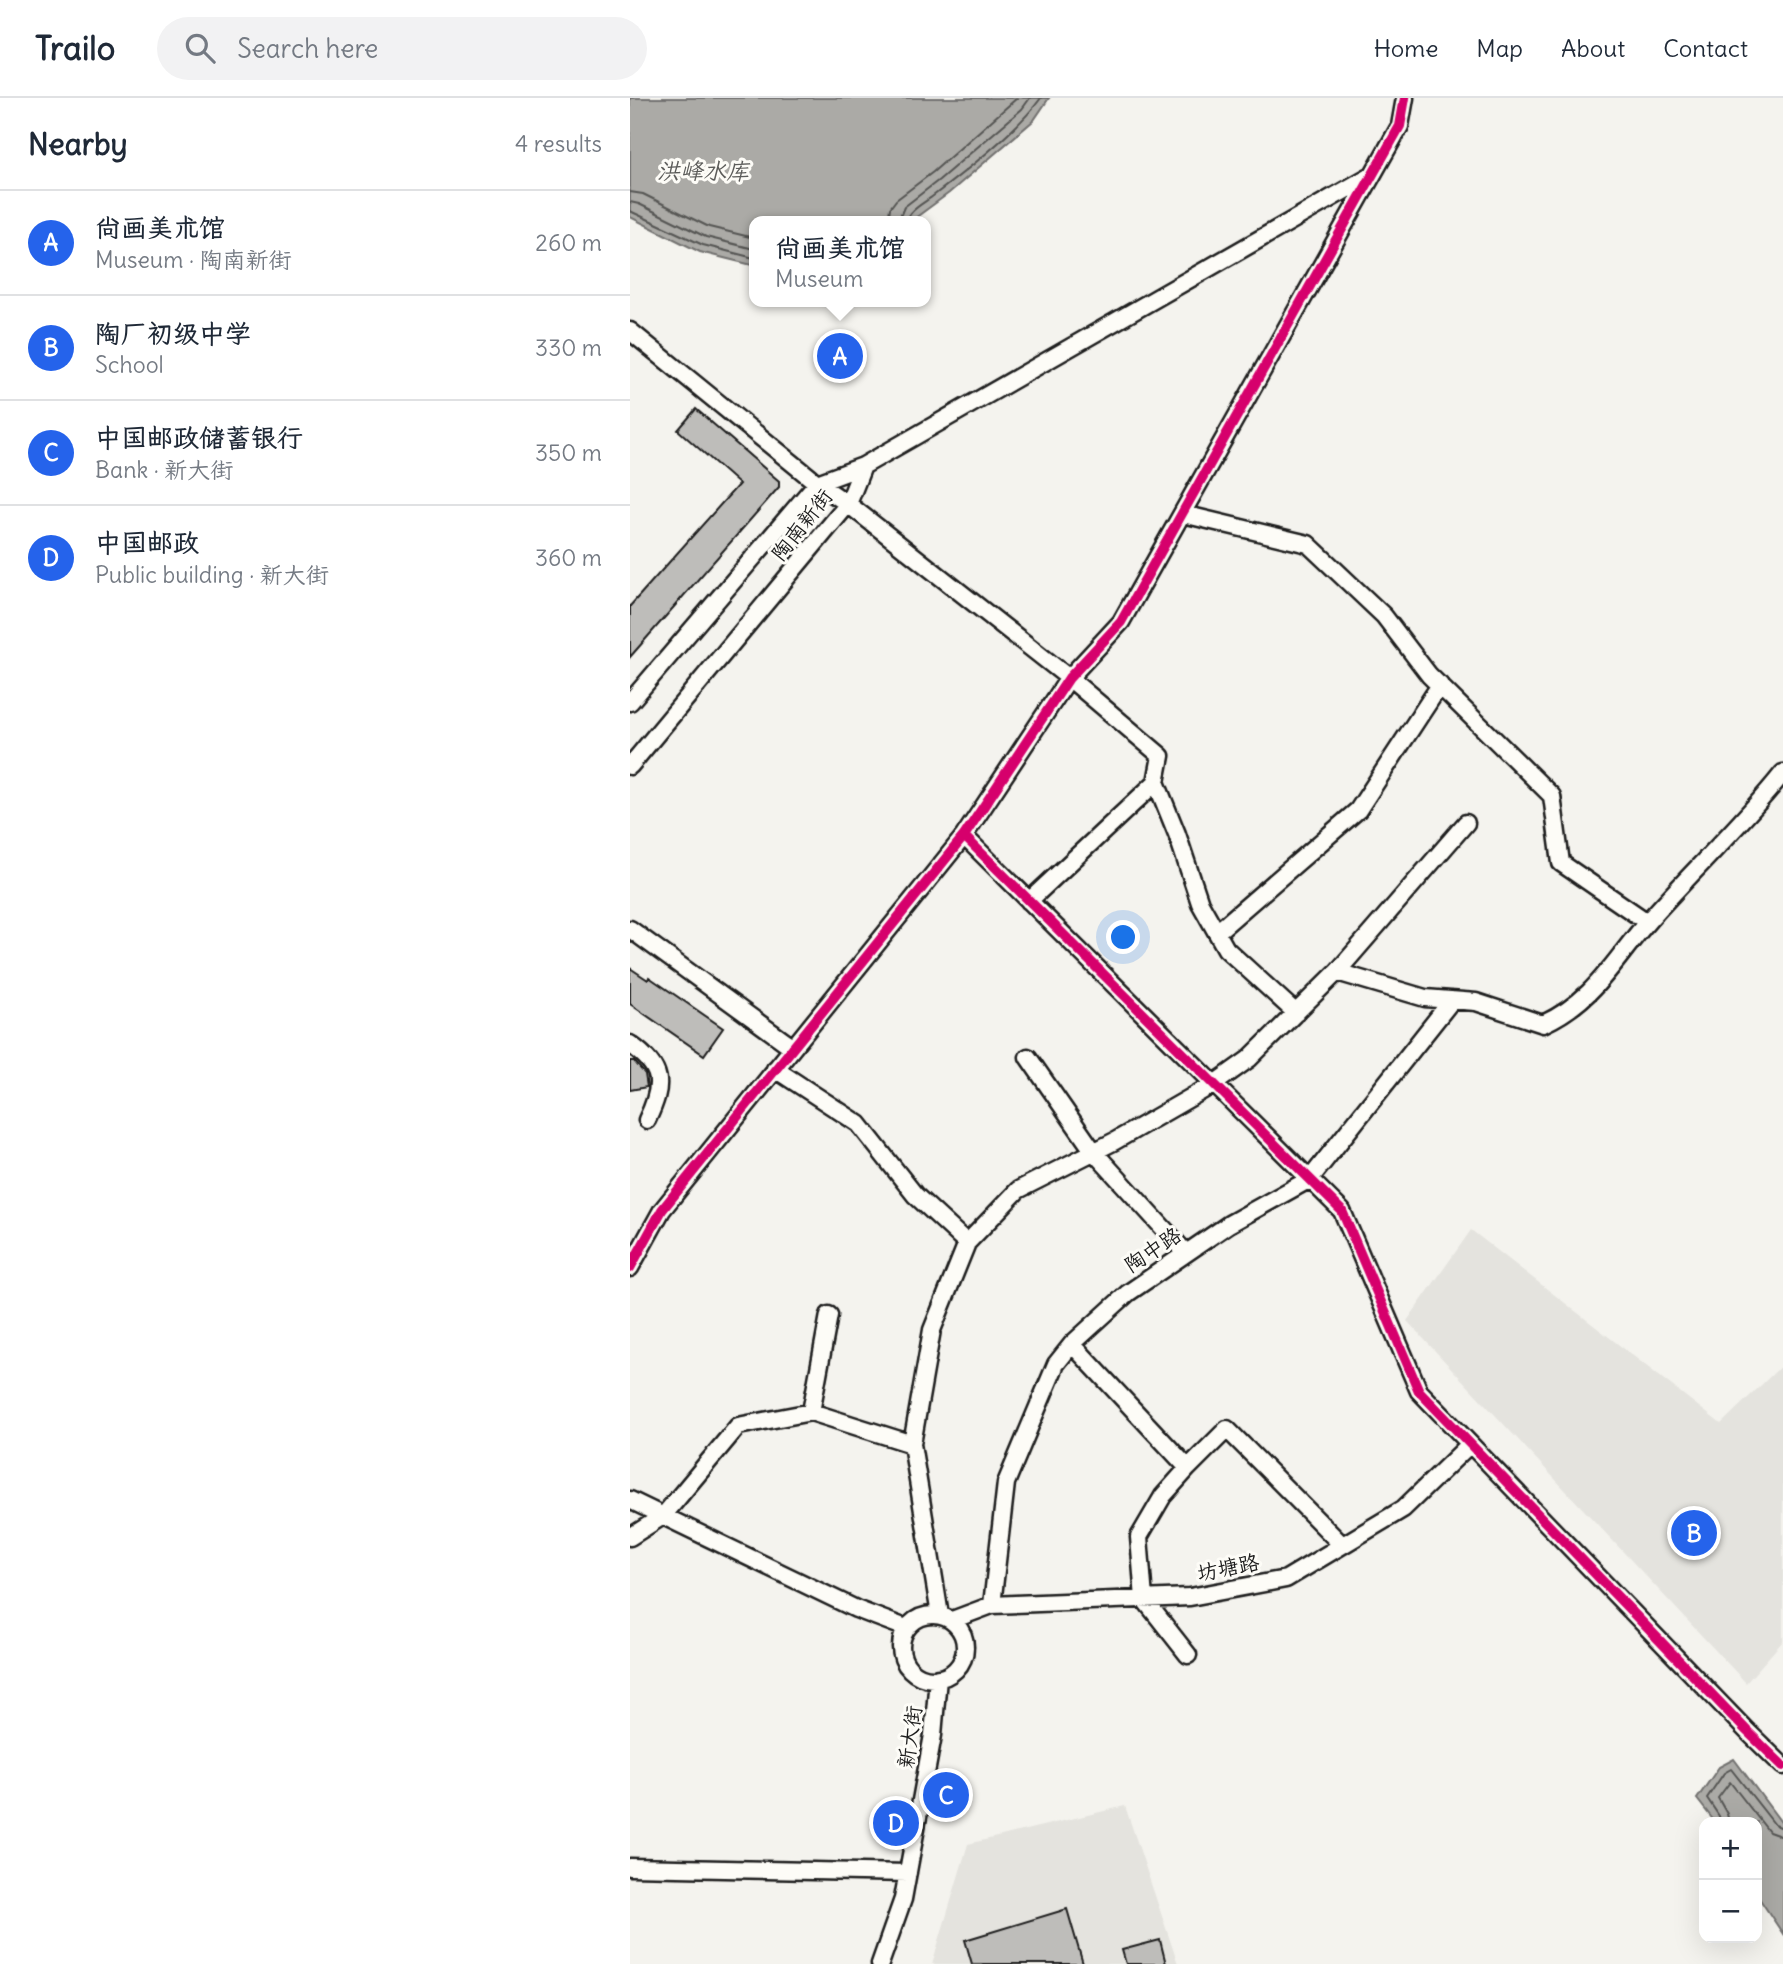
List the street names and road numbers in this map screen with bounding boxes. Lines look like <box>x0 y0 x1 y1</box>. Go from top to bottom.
street label: 陶南新街 <box>765 483 838 566</box>
street label: 陶中路 <box>1119 1221 1186 1278</box>
street label: 坊塘路 <box>1194 1548 1261 1587</box>
street label: 新大街 <box>892 1704 927 1770</box>

